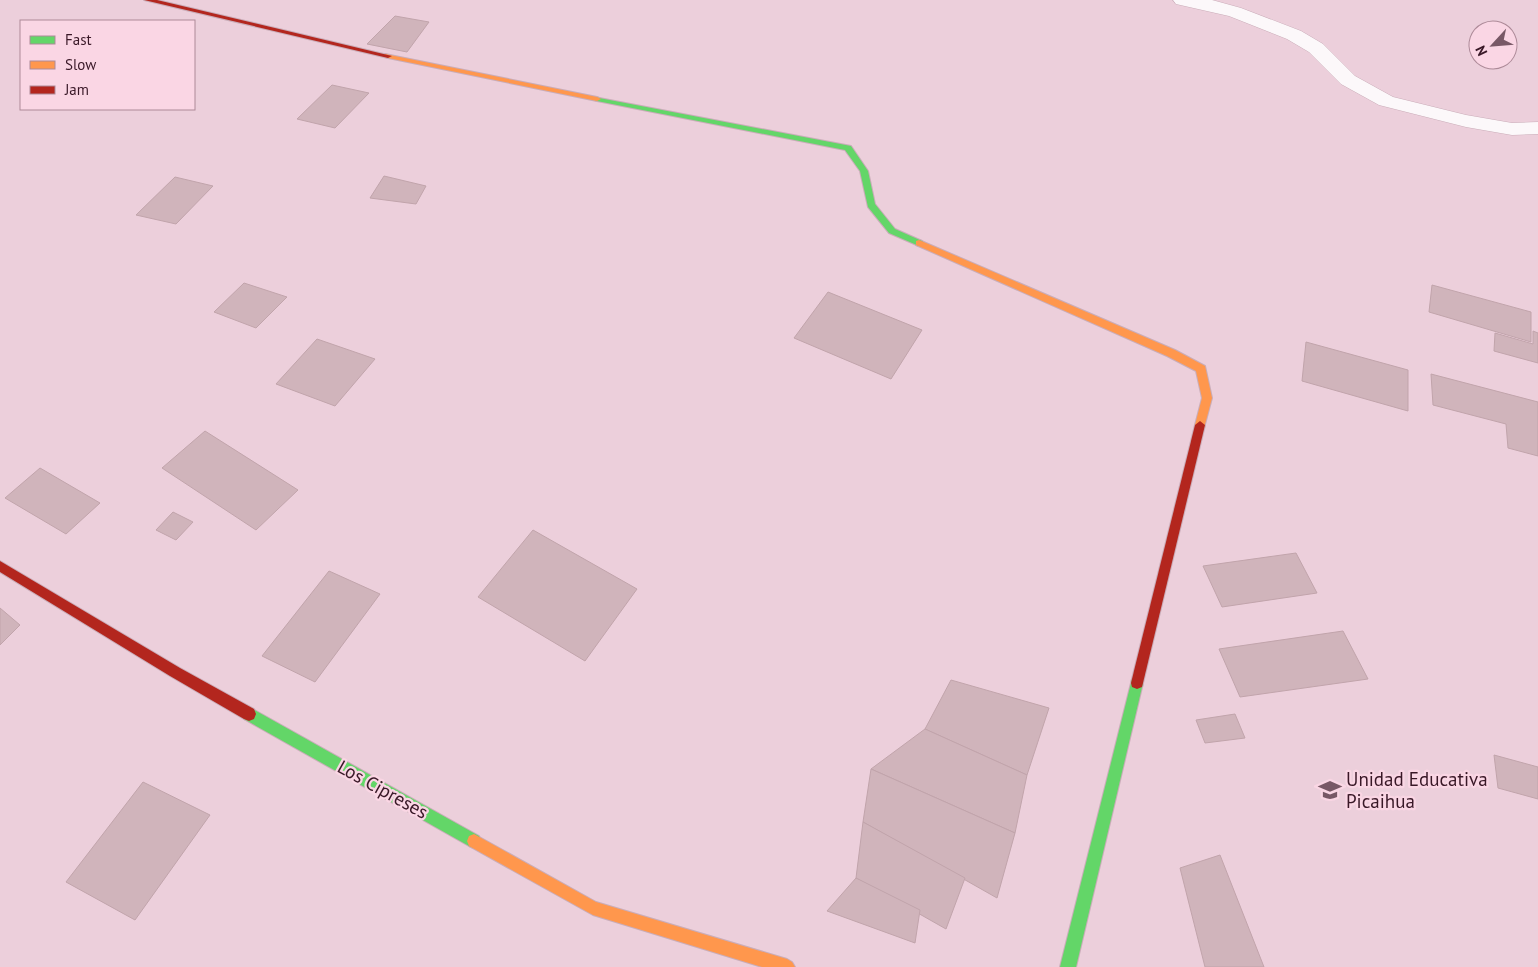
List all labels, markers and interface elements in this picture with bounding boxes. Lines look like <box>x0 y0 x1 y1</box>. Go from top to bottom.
legend <box>20 20 195 110</box>
north arrow <box>1468 20 1518 70</box>
text: Fast <box>65 30 92 49</box>
text: N <box>1471 43 1491 59</box>
text: Slow <box>65 55 96 74</box>
text: Jam <box>64 80 89 99</box>
street label: Los Cipreses <box>333 754 433 824</box>
place label: Unidad Educativa Picaihua <box>1346 767 1488 813</box>
school or university icon: Unidad Educativa Picaihua <box>1317 777 1343 803</box>

